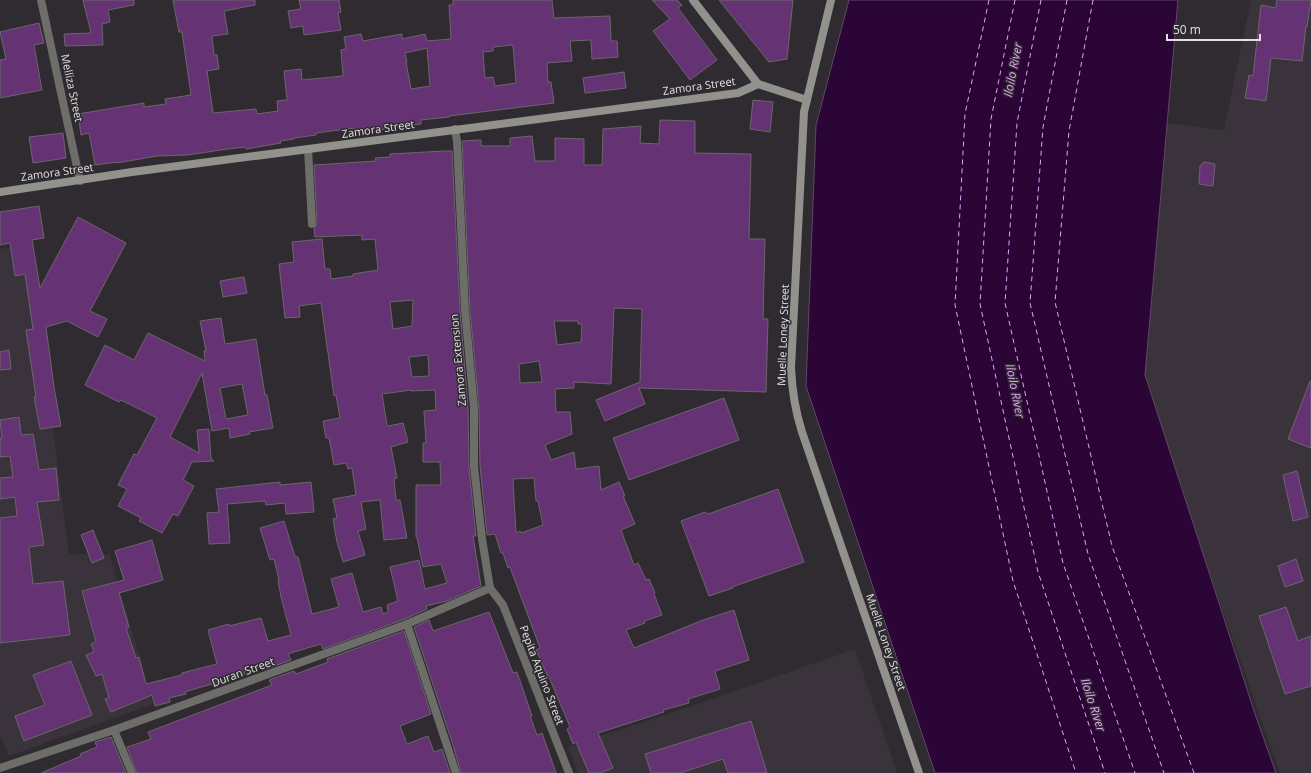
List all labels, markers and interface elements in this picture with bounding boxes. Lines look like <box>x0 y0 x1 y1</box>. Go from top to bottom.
scale bar <box>1167 16 1260 42</box>
text: 50 m <box>1173 21 1201 38</box>
water label: Iloilo River <box>999 40 1026 99</box>
street label: Melliza Street <box>58 52 87 123</box>
street label: Zamora Street <box>662 73 736 98</box>
street label: Zamora Street <box>341 116 415 141</box>
street label: Zamora Street <box>20 159 94 184</box>
street label: Muelle Loney Street <box>773 284 792 386</box>
street label: Zamora Extension <box>446 313 469 407</box>
water label: Iloilo River <box>1002 362 1029 421</box>
street label: Muelle Loney Street <box>863 591 910 692</box>
street label: Pepita Aquino Street <box>517 623 568 727</box>
street label: Duran Street <box>209 653 276 690</box>
water label: Iloilo River <box>1077 676 1110 735</box>

